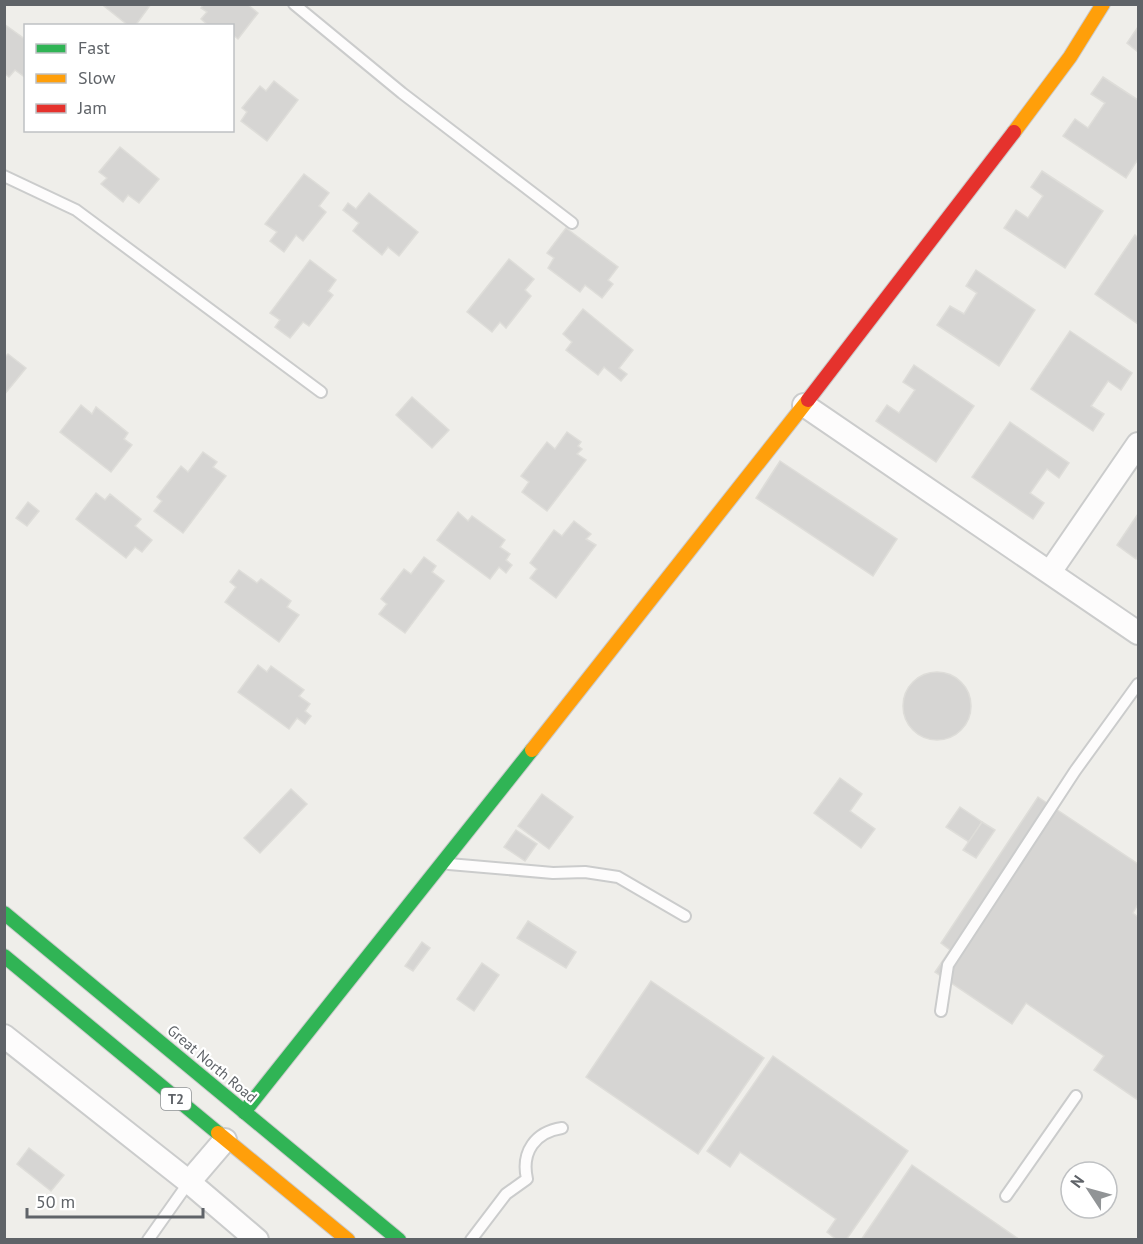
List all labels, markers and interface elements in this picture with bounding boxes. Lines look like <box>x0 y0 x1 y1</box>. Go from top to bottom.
legend <box>24 24 234 132</box>
text: Fast <box>78 36 110 59</box>
text: Slow <box>78 66 116 89</box>
text: Jam <box>77 96 107 119</box>
street label: Great North Road <box>164 1021 261 1107</box>
road number: T2 <box>161 1088 191 1110</box>
north arrow <box>1059 1160 1119 1220</box>
text: N <box>1066 1171 1088 1191</box>
scale bar <box>27 1181 202 1219</box>
text: 50 m <box>36 1190 75 1213</box>

